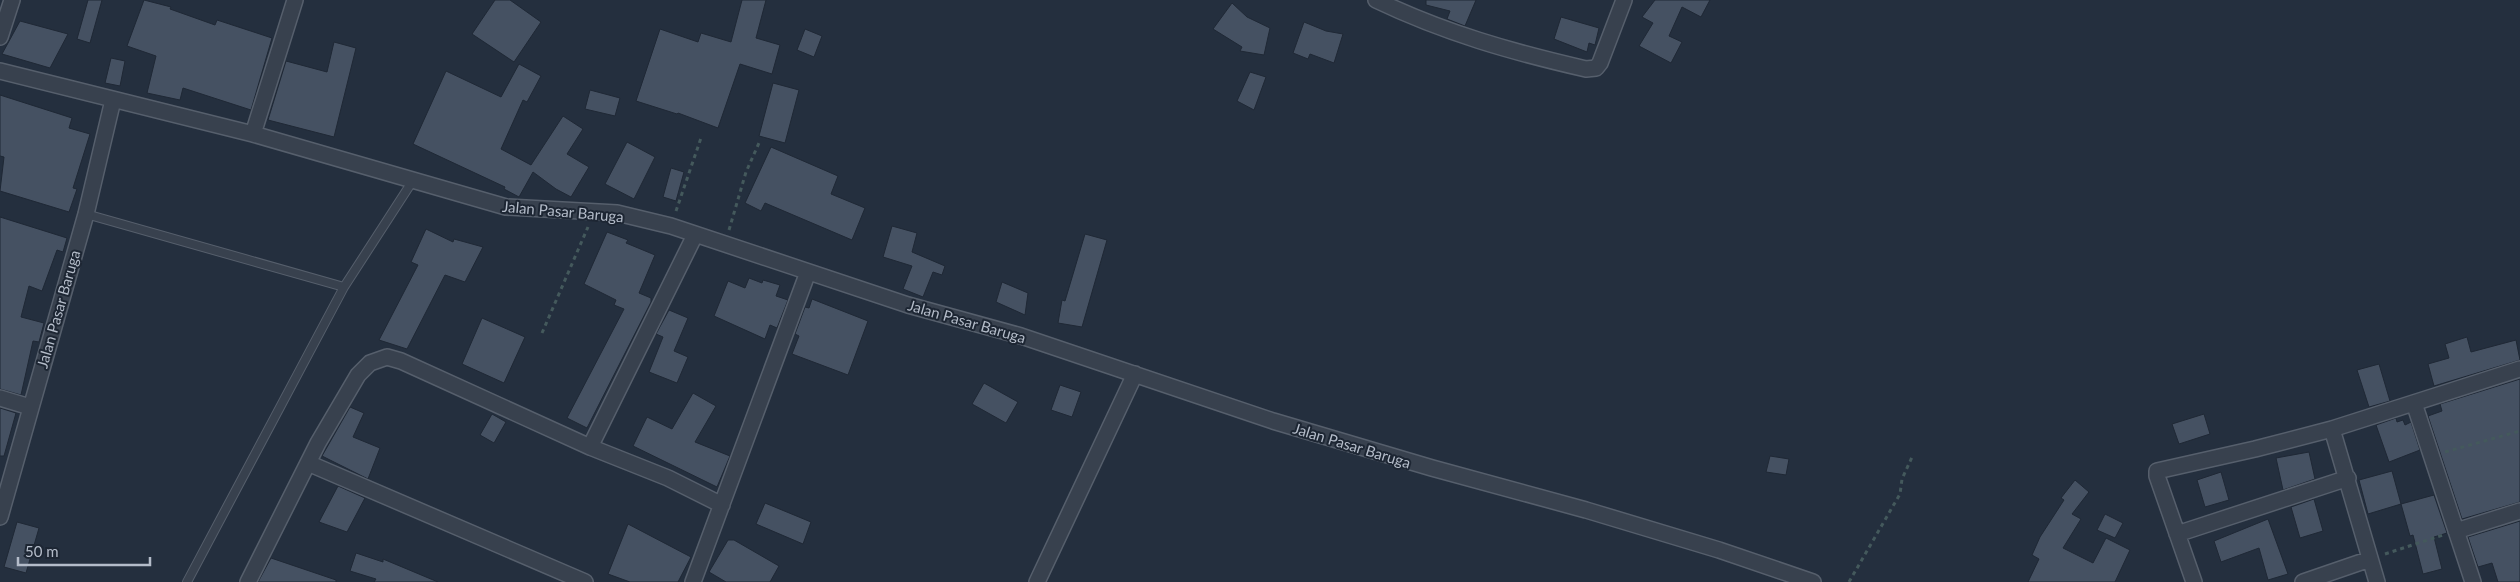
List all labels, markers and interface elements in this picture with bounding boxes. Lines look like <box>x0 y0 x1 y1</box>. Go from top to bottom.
street label: Jalan Pasar Baruga <box>501 197 625 225</box>
street label: Jalan Pasar Baruga <box>33 248 83 370</box>
street label: Jalan Pasar Baruga <box>906 296 1028 346</box>
street label: Jalan Pasar Baruga <box>1291 419 1413 471</box>
scale bar <box>18 534 150 566</box>
text: 50 m <box>25 542 59 560</box>

